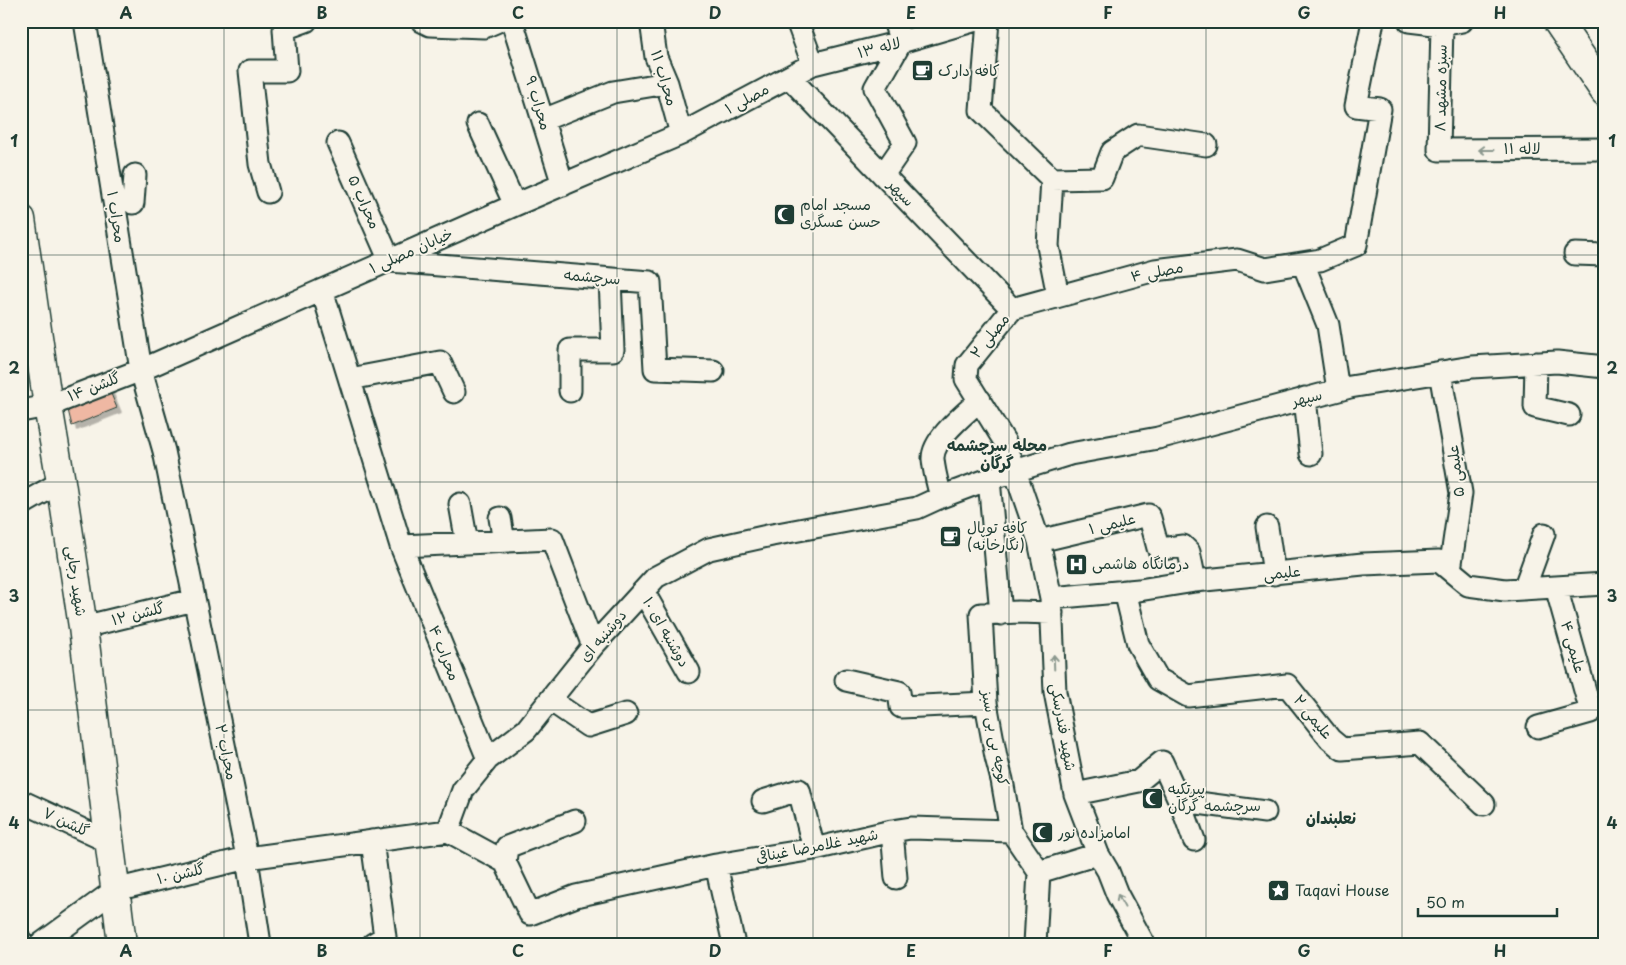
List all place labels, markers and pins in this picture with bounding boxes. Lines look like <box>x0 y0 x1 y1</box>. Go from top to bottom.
place label: کافه دارک <box>938 58 1000 81</box>
cafe icon: کافه دارک <box>910 59 934 83</box>
place label: مسجد امام حسن عسگری <box>800 192 881 232</box>
mosque icon: مسجد امام حسن عسگری <box>772 202 796 226</box>
place label: کافه توپال (نگارخانه) <box>967 515 1027 555</box>
cafe icon: کافه توپال (نگارخانه) <box>939 525 963 549</box>
place label: درمانگاه هاشمی <box>1092 551 1189 574</box>
hospital icon: درمانگاه هاشمی <box>1064 552 1088 576</box>
place label: پیرتکیه سرچشمه گرگان <box>1168 776 1261 816</box>
mosque icon: پیرتکیه سرچشمه گرگان <box>1140 786 1164 810</box>
place label: امامزاده نور <box>1057 820 1131 843</box>
mosque icon: امامزاده نور <box>1030 821 1054 845</box>
place label: Taqavi House <box>1295 878 1389 901</box>
place icon: Taqavi House <box>1267 879 1291 903</box>

